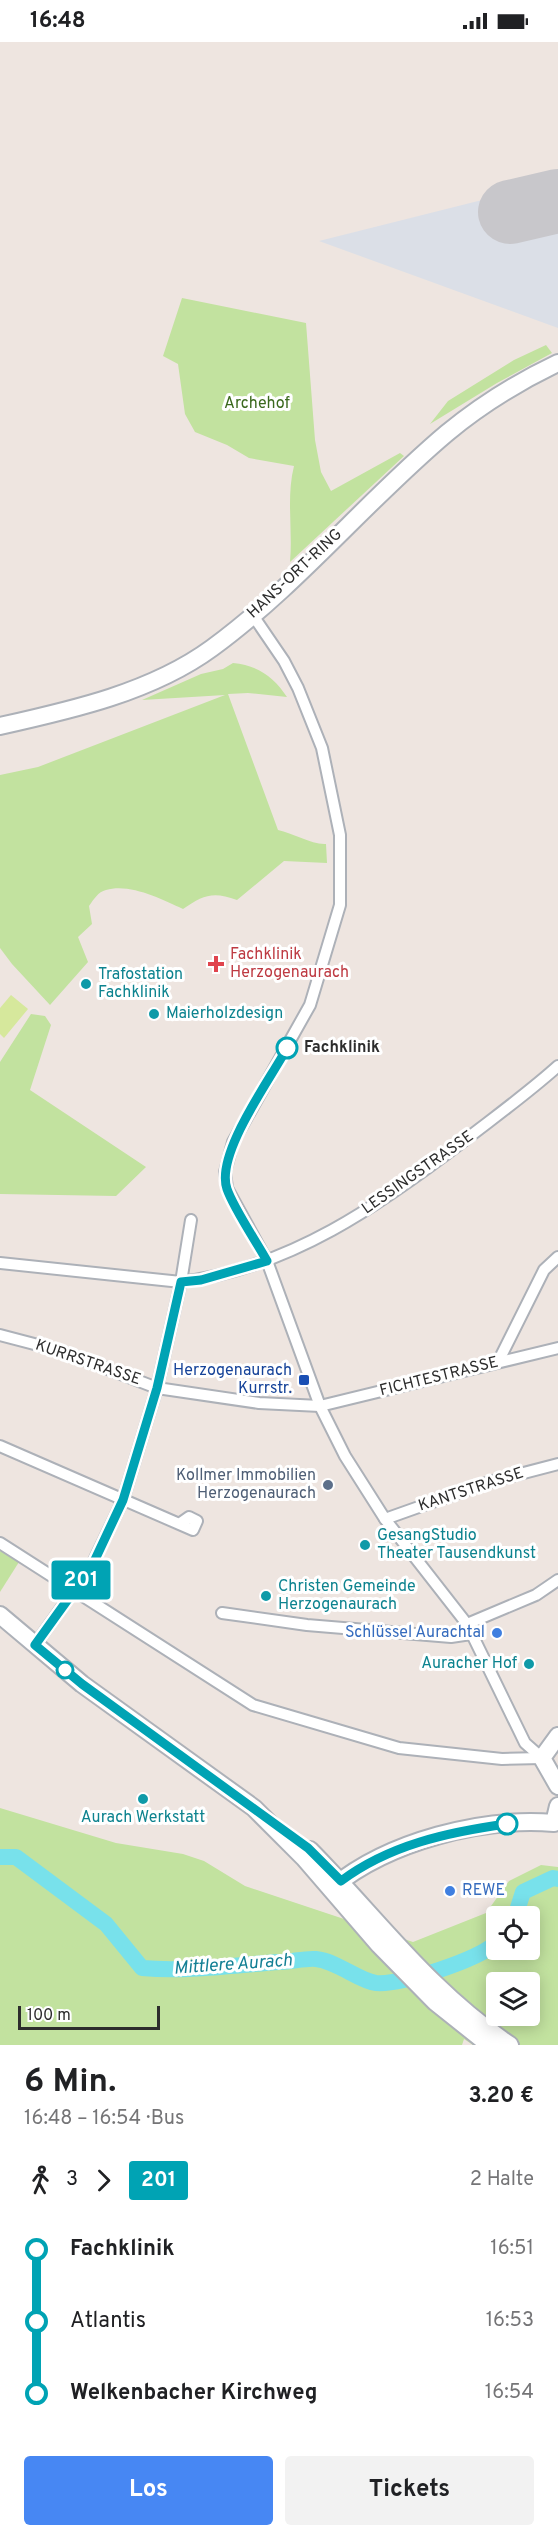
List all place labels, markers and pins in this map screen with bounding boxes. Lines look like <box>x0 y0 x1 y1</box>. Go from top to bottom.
place label: Fachklinik Herzogenaurach <box>230 945 349 983</box>
marker: Fachklinik Herzogenaurach <box>207 955 225 973</box>
place label: Trafostation Fachklinik <box>98 965 183 1003</box>
marker: Trafostation Fachklinik <box>79 977 93 991</box>
place label: Maierholzdesign <box>166 1004 283 1024</box>
marker: Maierholzdesign <box>147 1007 161 1021</box>
marker: Fachklinik <box>276 1037 298 1059</box>
place label: Fachklinik <box>304 1038 380 1058</box>
place label: Herzogenaurach Kurrstr. <box>173 1361 292 1399</box>
marker: Herzogenaurach Kurrstr. <box>297 1373 311 1387</box>
place label: Kollmer Immobilien Herzogenaurach <box>176 1466 316 1504</box>
marker: Kollmer Immobilien Herzogenaurach <box>321 1478 335 1492</box>
place label: GesangStudio Theater Tausendkunst <box>377 1526 536 1564</box>
marker: GesangStudio Theater Tausendkunst <box>358 1538 372 1552</box>
place label: Christen Gemeinde Herzogenaurach <box>278 1577 416 1615</box>
marker: Christen Gemeinde Herzogenaurach <box>259 1589 273 1603</box>
place label: Schlüssel Aurachtal <box>345 1623 485 1643</box>
marker: Schlüssel Aurachtal <box>490 1626 504 1640</box>
place label: Auracher Hof <box>421 1654 518 1674</box>
marker: Auracher Hof <box>522 1657 536 1671</box>
unlabelled marker <box>56 1661 74 1679</box>
marker: Aurach Werkstatt <box>136 1792 150 1806</box>
place label: Aurach Werkstatt <box>81 1808 205 1828</box>
unlabelled marker <box>496 1813 518 1835</box>
place label: REWE <box>462 1881 505 1901</box>
marker: REWE <box>443 1884 457 1898</box>

